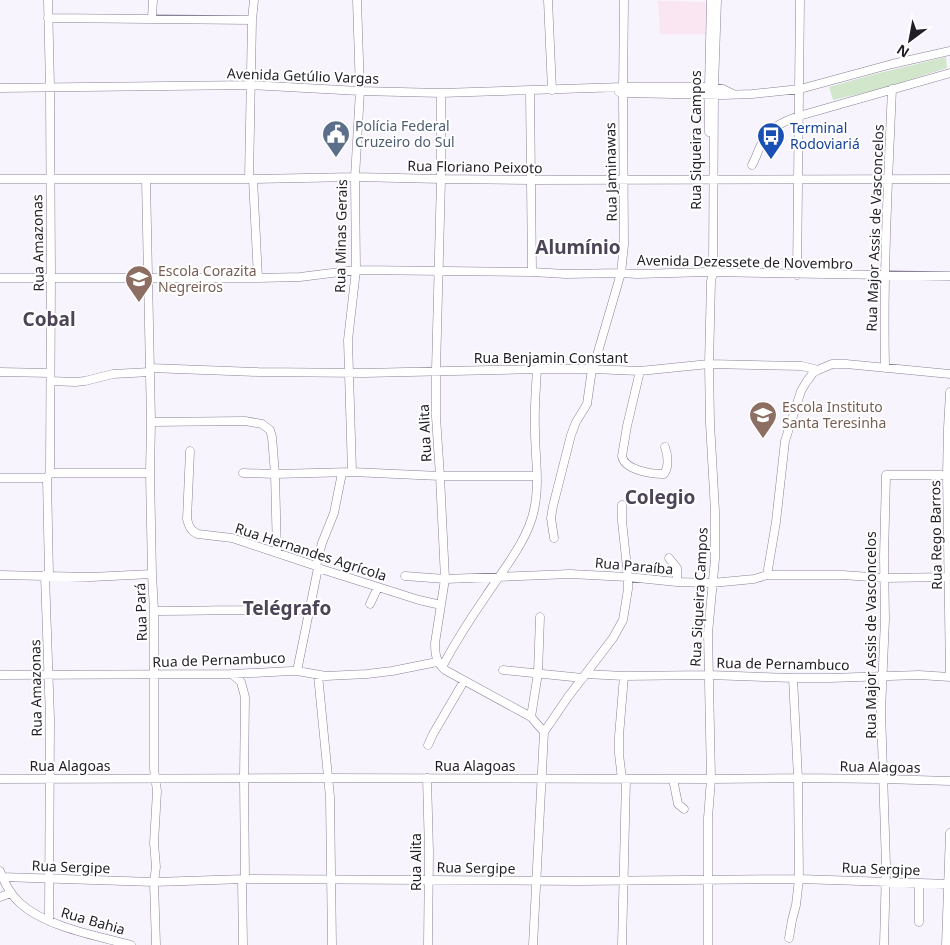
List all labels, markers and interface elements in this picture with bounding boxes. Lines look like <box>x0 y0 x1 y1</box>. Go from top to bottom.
north arrow <box>885 15 935 65</box>
text: N <box>893 40 913 63</box>
street label: Avenida Getúlio Vargas <box>227 63 380 88</box>
street label: Rua Siqueira Campos <box>686 70 705 210</box>
place label: Polícia Federal Cruzeiro do Sul <box>355 116 455 151</box>
place label: Terminal Rodoviariá <box>790 118 860 153</box>
public building icon: Polícia Federal Cruzeiro do Sul <box>321 119 351 158</box>
bus stop icon: Terminal Rodoviariá <box>756 121 786 160</box>
street label: Rua Jaminawas <box>600 122 621 222</box>
street label: Rua Major Assis de Vasconcelos <box>861 124 888 332</box>
street label: Rua Floriano Peixoto <box>407 156 543 177</box>
street label: Rua Minas Gerais <box>330 179 351 293</box>
street label: Rua Amazonas <box>27 194 48 292</box>
district label: Alumínio <box>535 234 621 260</box>
street label: Avenida Dezessete de Novembro <box>637 250 853 273</box>
place label: Escola Corazita Negreiros <box>158 261 257 296</box>
school or university icon: Escola Corazita Negreiros <box>124 264 154 303</box>
district label: Cobal <box>22 306 76 332</box>
street label: Rua Benjamin Constant <box>474 348 628 367</box>
place label: Escola Instituto Santa Teresinha <box>782 397 886 432</box>
school or university icon: Escola Instituto Santa Teresinha <box>748 400 778 439</box>
street label: Rua Alita <box>413 404 436 462</box>
street label: Rua Rego Barros <box>925 480 946 590</box>
district label: Colegio <box>625 484 695 510</box>
street label: Rua Hernandes Agrícola <box>233 518 389 585</box>
street label: Rua Siqueira Campos <box>685 527 712 667</box>
street label: Rua Major Assis de Vasconcelos <box>861 531 880 739</box>
street label: Rua Paraíba <box>594 553 674 578</box>
street label: Rua Pará <box>130 582 151 642</box>
district label: Telégrafo <box>243 595 331 621</box>
street label: Rua Amazonas <box>25 639 46 737</box>
street label: Rua de Pernambuco <box>152 648 286 671</box>
street label: Rua de Pernambuco <box>716 653 850 674</box>
street label: Rua Alagoas <box>30 756 111 775</box>
street label: Rua Alagoas <box>435 756 516 775</box>
street label: Rua Alagoas <box>839 756 921 777</box>
street label: Rua Alita <box>406 833 425 891</box>
street label: Rua Sergipe <box>31 856 111 877</box>
street label: Rua Sergipe <box>436 857 516 878</box>
street label: Rua Sergipe <box>841 858 921 879</box>
street label: Rua Bahia <box>59 902 127 939</box>

